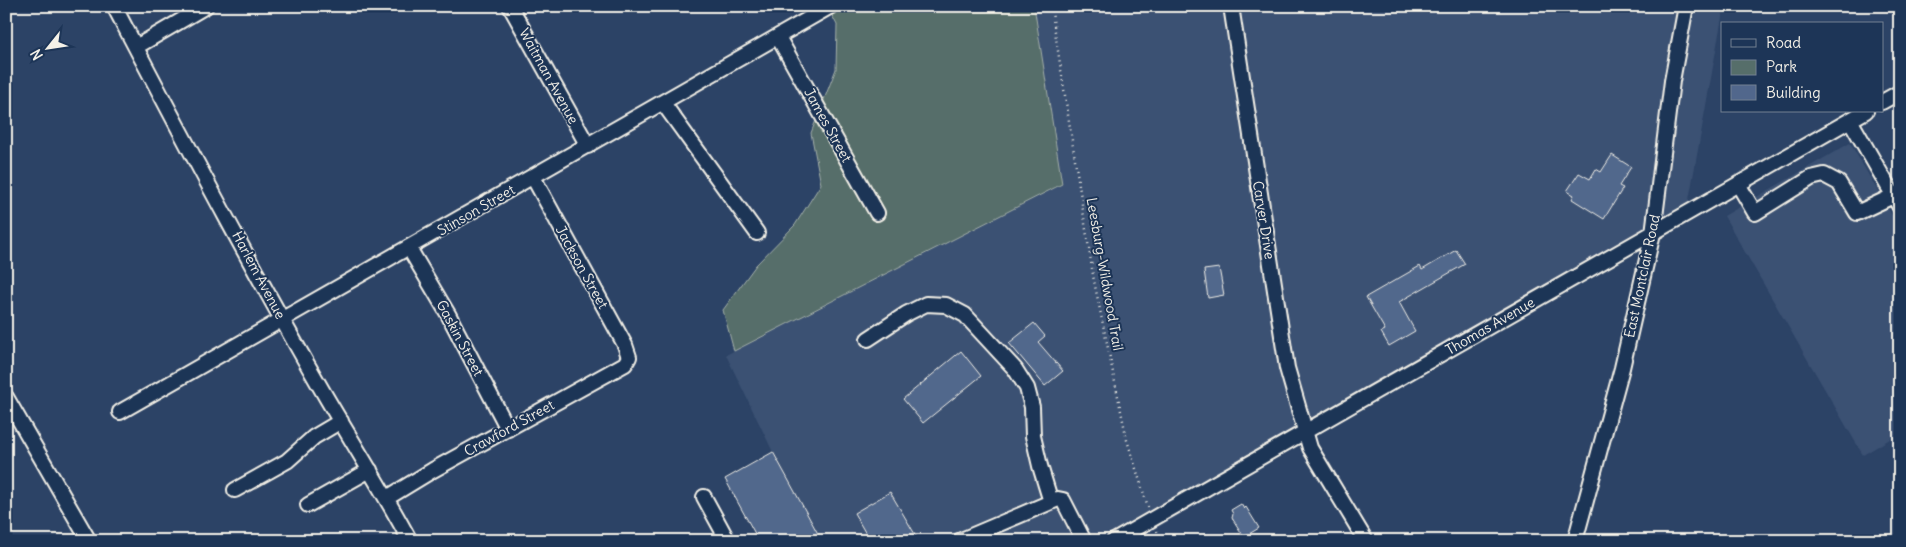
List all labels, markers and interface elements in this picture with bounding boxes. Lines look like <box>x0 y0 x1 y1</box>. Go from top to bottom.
north arrow <box>22 22 72 72</box>
legend <box>1721 22 1884 112</box>
street label: Waitman Avenue <box>515 25 583 127</box>
text: Road <box>1766 33 1801 52</box>
text: N <box>27 46 47 63</box>
text: Park <box>1766 57 1797 76</box>
text: Building <box>1766 83 1821 102</box>
street label: James Street <box>800 85 856 165</box>
street label: Carver Drive <box>1249 179 1279 261</box>
street label: Stinson Street <box>434 180 518 239</box>
street label: Leesburg-Wildwood Trail <box>1083 196 1127 352</box>
street label: East Montclair Road <box>1620 213 1664 339</box>
street label: Jackson Street <box>552 222 612 312</box>
street label: Harlem Avenue <box>228 228 290 322</box>
street label: Thomas Avenue <box>1442 293 1538 359</box>
street label: Gaskin Street <box>432 297 488 379</box>
street label: Crawford Street <box>461 396 558 460</box>

